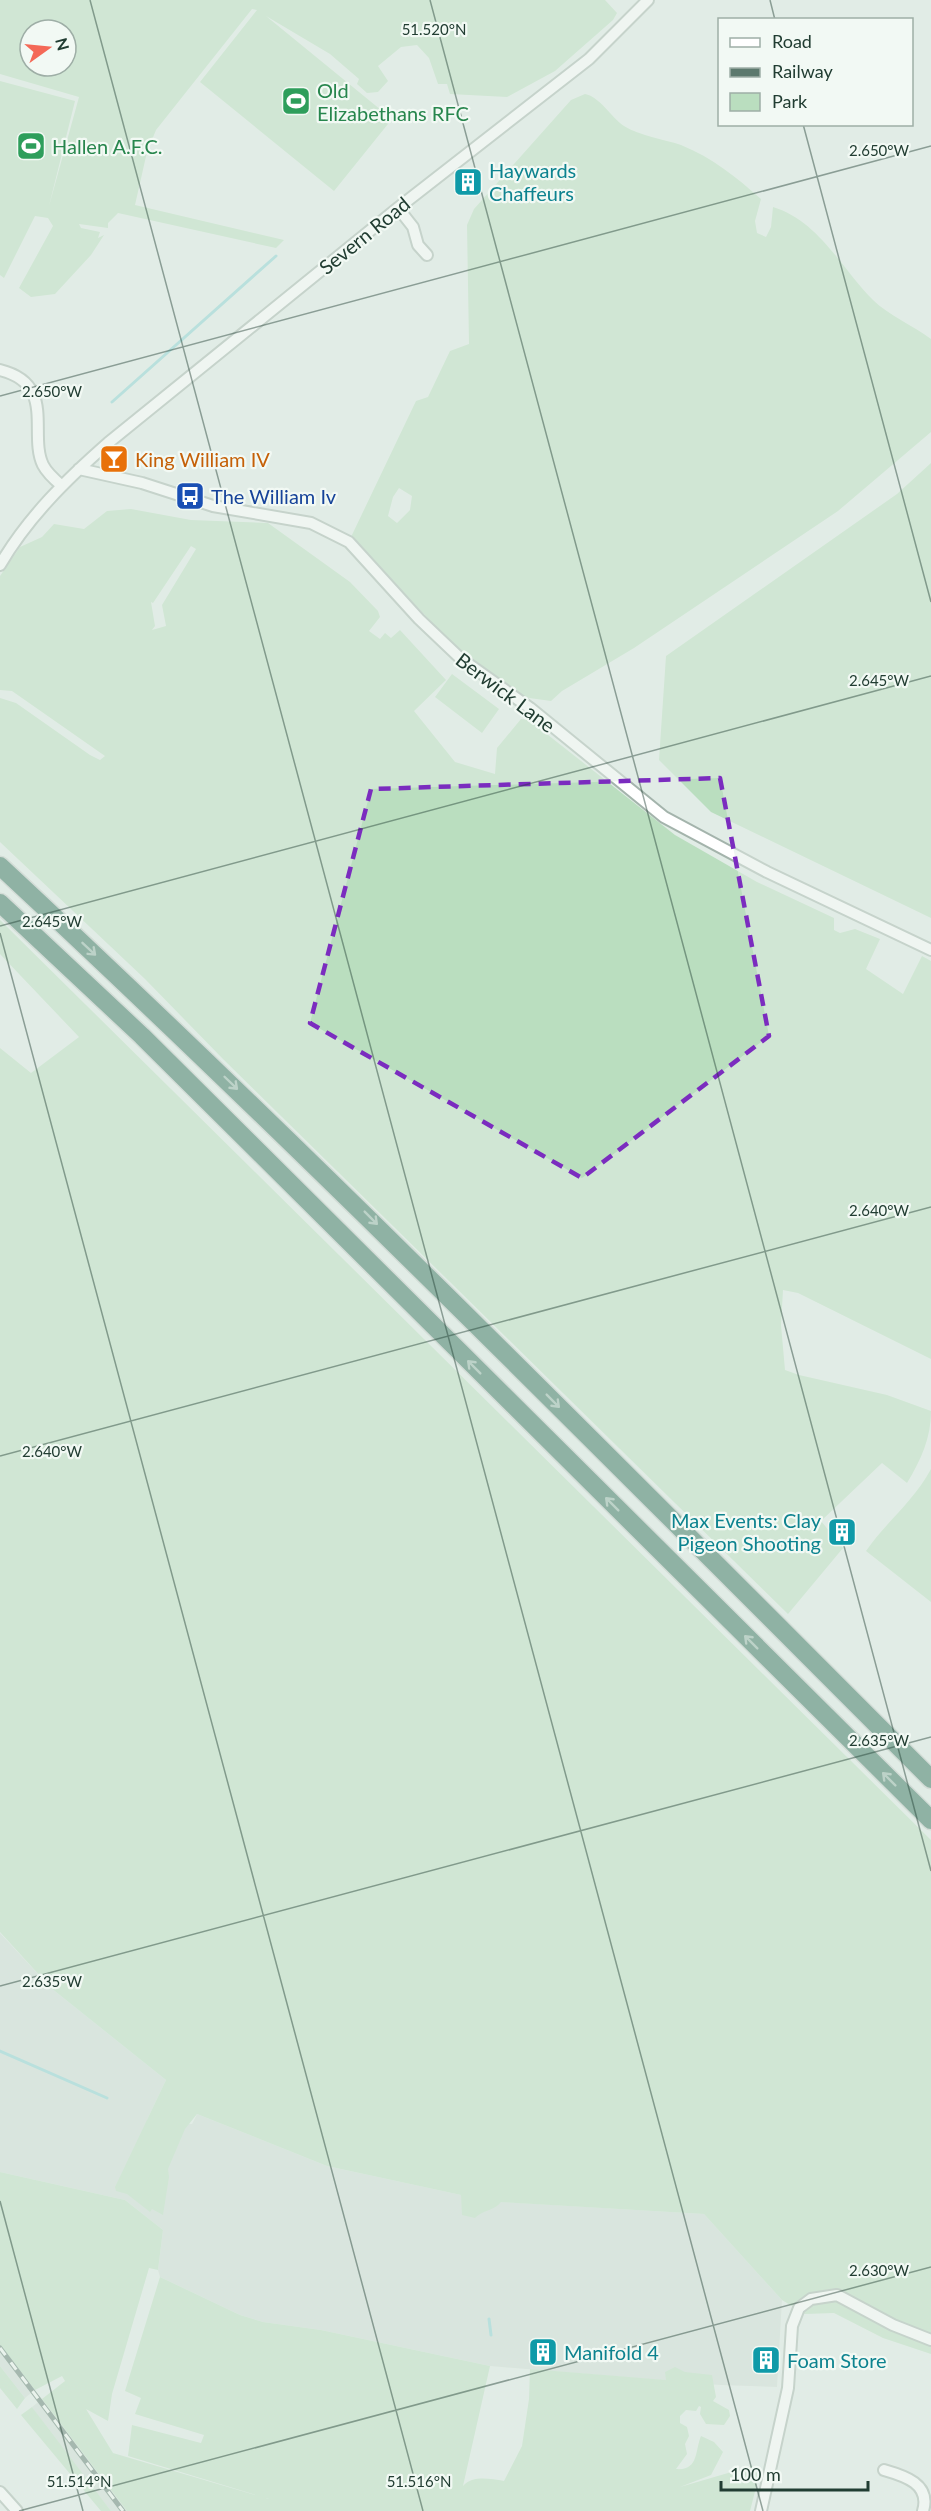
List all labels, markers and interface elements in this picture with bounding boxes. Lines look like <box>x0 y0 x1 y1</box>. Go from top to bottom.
north arrow <box>18 18 78 78</box>
legend <box>718 18 913 126</box>
text: 51.520°N <box>402 20 466 38</box>
text: Road <box>772 30 812 52</box>
text: N <box>52 36 74 52</box>
text: Railway <box>772 60 833 82</box>
place label: Old Elizabethans RFC <box>317 78 469 125</box>
sports icon: Old Elizabethans RFC <box>280 85 312 117</box>
text: Park <box>772 90 808 112</box>
sports icon: Hallen A.F.C. <box>15 130 47 162</box>
place label: Hallen A.F.C. <box>52 134 163 158</box>
text: 2.650°W <box>849 141 910 159</box>
place label: Haywards Chaffeurs <box>489 158 576 205</box>
building icon: Haywards Chaffeurs <box>452 166 484 198</box>
street label: Severn Road <box>314 191 414 279</box>
text: 2.650°W <box>22 382 83 400</box>
bar icon: King William IV <box>98 443 130 475</box>
place label: King William IV <box>135 447 270 471</box>
bus stop icon: The William Iv <box>174 480 206 512</box>
place label: The William Iv <box>211 484 337 508</box>
street label: Berwick Lane <box>452 647 560 737</box>
text: 2.645°W <box>849 671 910 689</box>
text: 2.645°W <box>22 912 83 930</box>
one-way arrow <box>81 942 96 956</box>
one-way arrow <box>223 1076 238 1090</box>
text: 2.640°W <box>849 1201 910 1219</box>
one-way arrow <box>363 1211 378 1226</box>
one-way arrow <box>466 1360 481 1375</box>
one-way arrow <box>545 1393 560 1408</box>
text: 2.640°W <box>22 1442 83 1460</box>
one-way arrow <box>605 1497 620 1512</box>
place label: Max Events: Clay Pigeon Shooting <box>671 1508 822 1555</box>
building icon: Max Events: Clay Pigeon Shooting <box>826 1516 858 1548</box>
one-way arrow <box>743 1634 758 1649</box>
text: 2.635°W <box>849 1731 910 1749</box>
one-way arrow <box>882 1771 897 1786</box>
text: 2.635°W <box>22 1972 83 1990</box>
text: 2.630°W <box>849 2261 910 2279</box>
building icon: Manifold 4 <box>527 2336 559 2368</box>
place label: Manifold 4 <box>564 2340 659 2364</box>
building icon: Foam Store <box>750 2344 782 2376</box>
place label: Foam Store <box>787 2348 887 2372</box>
scale bar <box>721 2454 868 2492</box>
text: 100 m <box>730 2463 781 2485</box>
text: 51.514°N <box>47 2472 111 2490</box>
text: 51.516°N <box>387 2472 451 2490</box>

